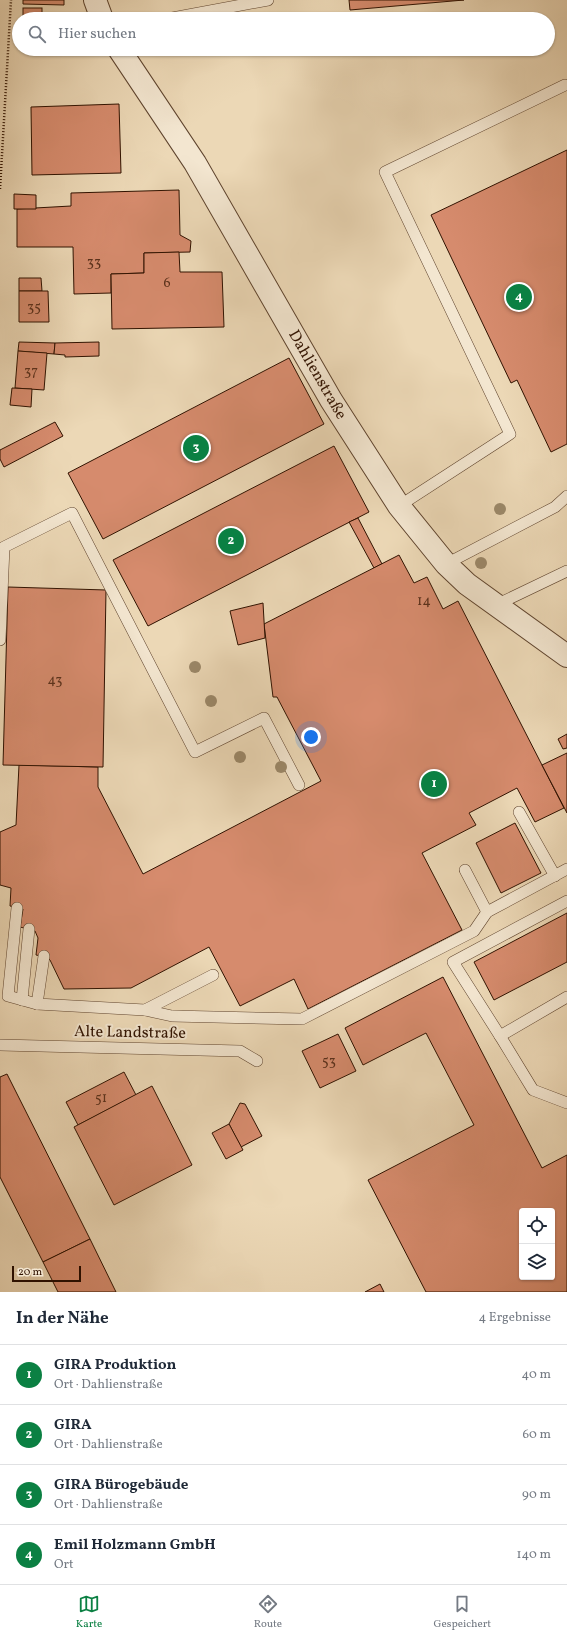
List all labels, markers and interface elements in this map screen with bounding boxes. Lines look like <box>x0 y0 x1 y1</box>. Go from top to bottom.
search box <box>12 12 555 56</box>
icon: search <box>26 23 48 45</box>
text: Hier suchen <box>58 24 136 45</box>
house number: 33 <box>87 253 101 272</box>
house number: 6 <box>163 274 171 293</box>
pin: 4 <box>506 282 532 312</box>
house number: 35 <box>27 298 41 317</box>
street label: Dahlienstraße <box>282 326 352 424</box>
house number: 37 <box>24 362 38 381</box>
pin: 3 <box>183 433 209 463</box>
pin: 2 <box>218 526 244 556</box>
house number: 14 <box>417 592 431 611</box>
house number: 43 <box>48 671 62 690</box>
your location <box>301 727 321 747</box>
pin: 1 <box>421 769 447 799</box>
street label: Alte Landstraße <box>74 1021 186 1045</box>
house number: 53 <box>322 1052 336 1071</box>
house number: 51 <box>95 1089 107 1108</box>
map controls <box>519 1208 555 1280</box>
button: locate <box>519 1208 555 1244</box>
button: layers <box>519 1244 555 1280</box>
scale bar <box>12 1264 81 1283</box>
text: 20 m <box>18 1265 42 1280</box>
text: In der Nähe <box>16 1307 109 1330</box>
text: 4 Ergebnisse <box>478 1309 551 1327</box>
text: GIRA Produktion <box>54 1355 176 1376</box>
text: 1 <box>26 1366 32 1384</box>
text: 40 m <box>522 1366 551 1384</box>
text: Ort · Dahlienstraße <box>54 1376 163 1394</box>
text: GIRA <box>54 1415 92 1436</box>
text: 2 <box>26 1426 32 1444</box>
text: 60 m <box>523 1426 551 1444</box>
text: Ort · Dahlienstraße <box>54 1436 163 1454</box>
text: GIRA Bürogebäude <box>54 1475 189 1496</box>
text: 3 <box>26 1486 32 1504</box>
text: 90 m <box>522 1486 551 1504</box>
text: Ort · Dahlienstraße <box>54 1496 163 1514</box>
text: Emil Holzmann GmbH <box>54 1535 216 1556</box>
text: 4 <box>25 1546 33 1564</box>
text: 140 m <box>517 1546 551 1564</box>
text: Ort <box>54 1556 74 1574</box>
tab: Karte <box>76 1593 102 1632</box>
tab: Route <box>254 1593 282 1632</box>
tab: Gespeichert <box>434 1593 491 1632</box>

